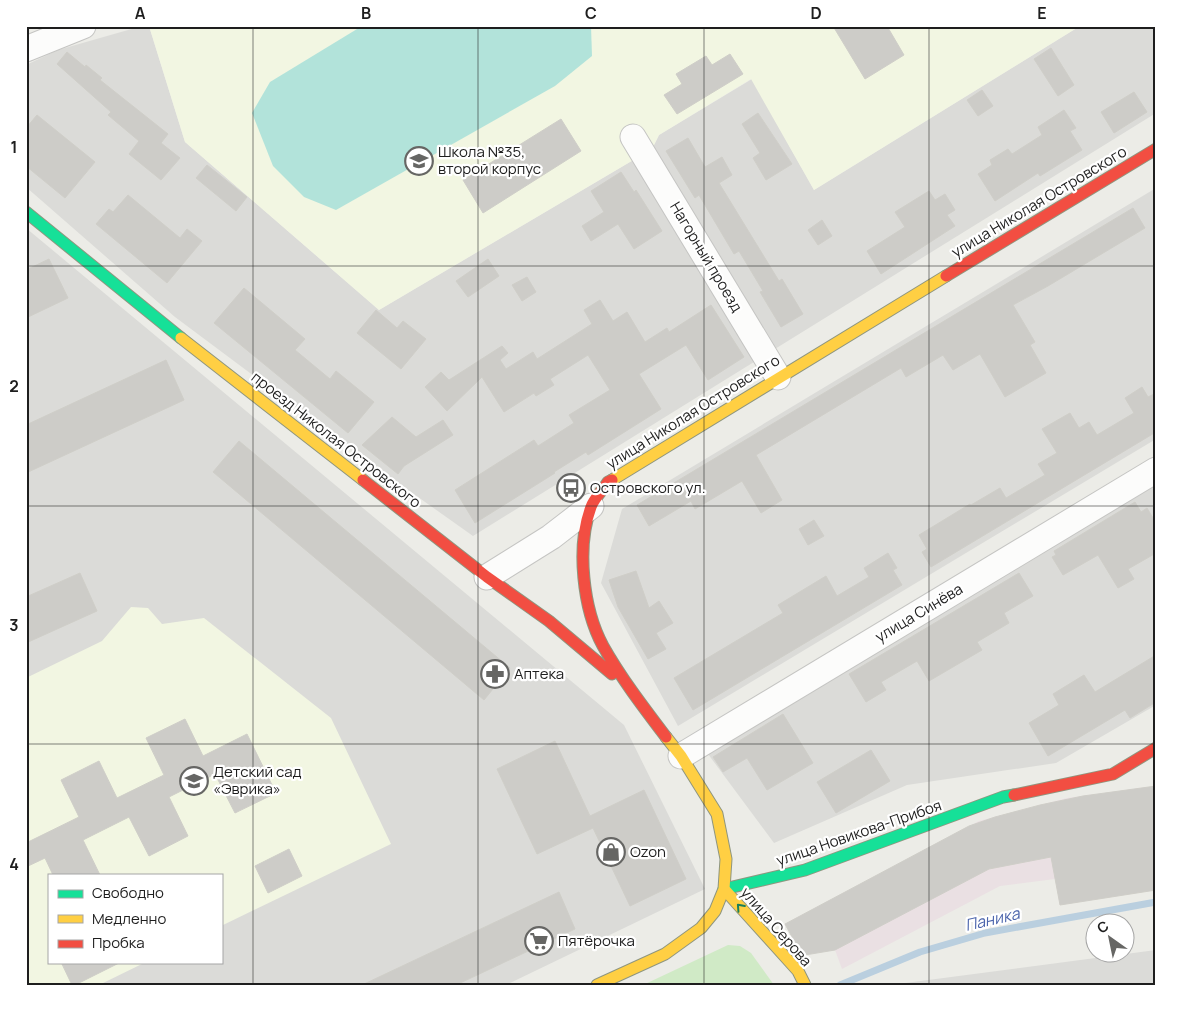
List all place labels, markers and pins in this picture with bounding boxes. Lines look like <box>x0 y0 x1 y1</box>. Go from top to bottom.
place label: Школа №35, второй корпус <box>438 141 541 179</box>
school or university icon: Школа №35, второй корпус <box>404 146 434 176</box>
bus stop icon: Островского ул. <box>556 473 586 503</box>
place label: Островского ул. <box>590 477 706 498</box>
pharmacy icon: Аптека <box>480 659 510 689</box>
place label: Аптека <box>514 663 564 684</box>
place label: Детский сад «Эврика» <box>213 761 302 799</box>
school or university icon: Детский сад «Эврика» <box>179 766 209 796</box>
shop icon: Ozon <box>596 837 626 867</box>
place label: Ozon <box>630 841 666 862</box>
supermarket icon: Пятёрочка <box>524 926 554 956</box>
place label: Пятёрочка <box>558 930 635 951</box>

